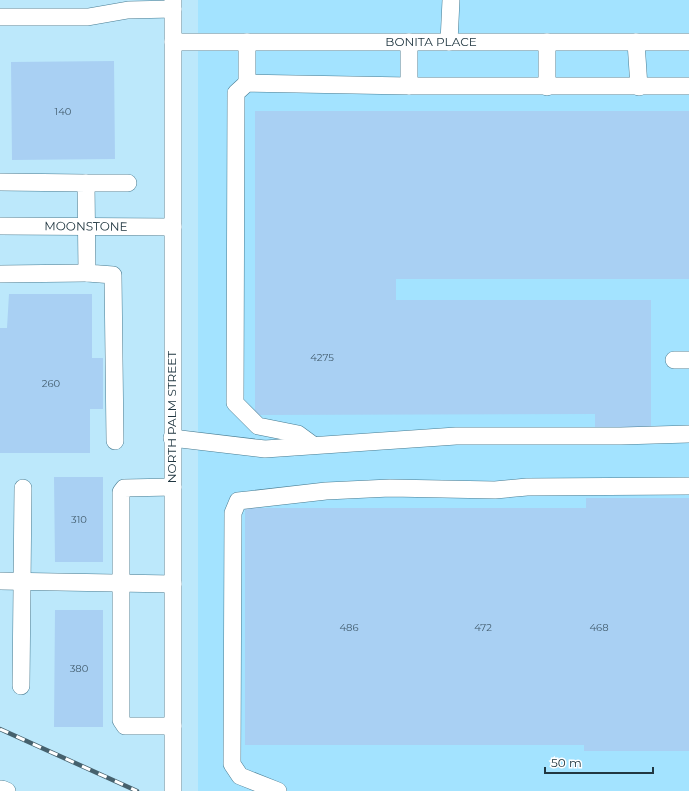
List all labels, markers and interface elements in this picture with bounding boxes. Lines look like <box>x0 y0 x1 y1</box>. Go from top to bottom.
street label: BONITA PLACE <box>385 34 477 49</box>
house number: 140 <box>55 105 72 118</box>
street label: MOONSTONE <box>44 218 128 234</box>
street label: NORTH PALM STREET <box>164 351 179 483</box>
house number: 4275 <box>310 351 334 364</box>
house number: 260 <box>42 377 61 390</box>
house number: 310 <box>71 513 87 526</box>
house number: 486 <box>339 621 359 634</box>
house number: 472 <box>474 621 492 634</box>
house number: 468 <box>589 621 609 634</box>
house number: 380 <box>70 662 89 675</box>
scale bar <box>545 749 653 775</box>
text: 50 m <box>551 755 582 770</box>

